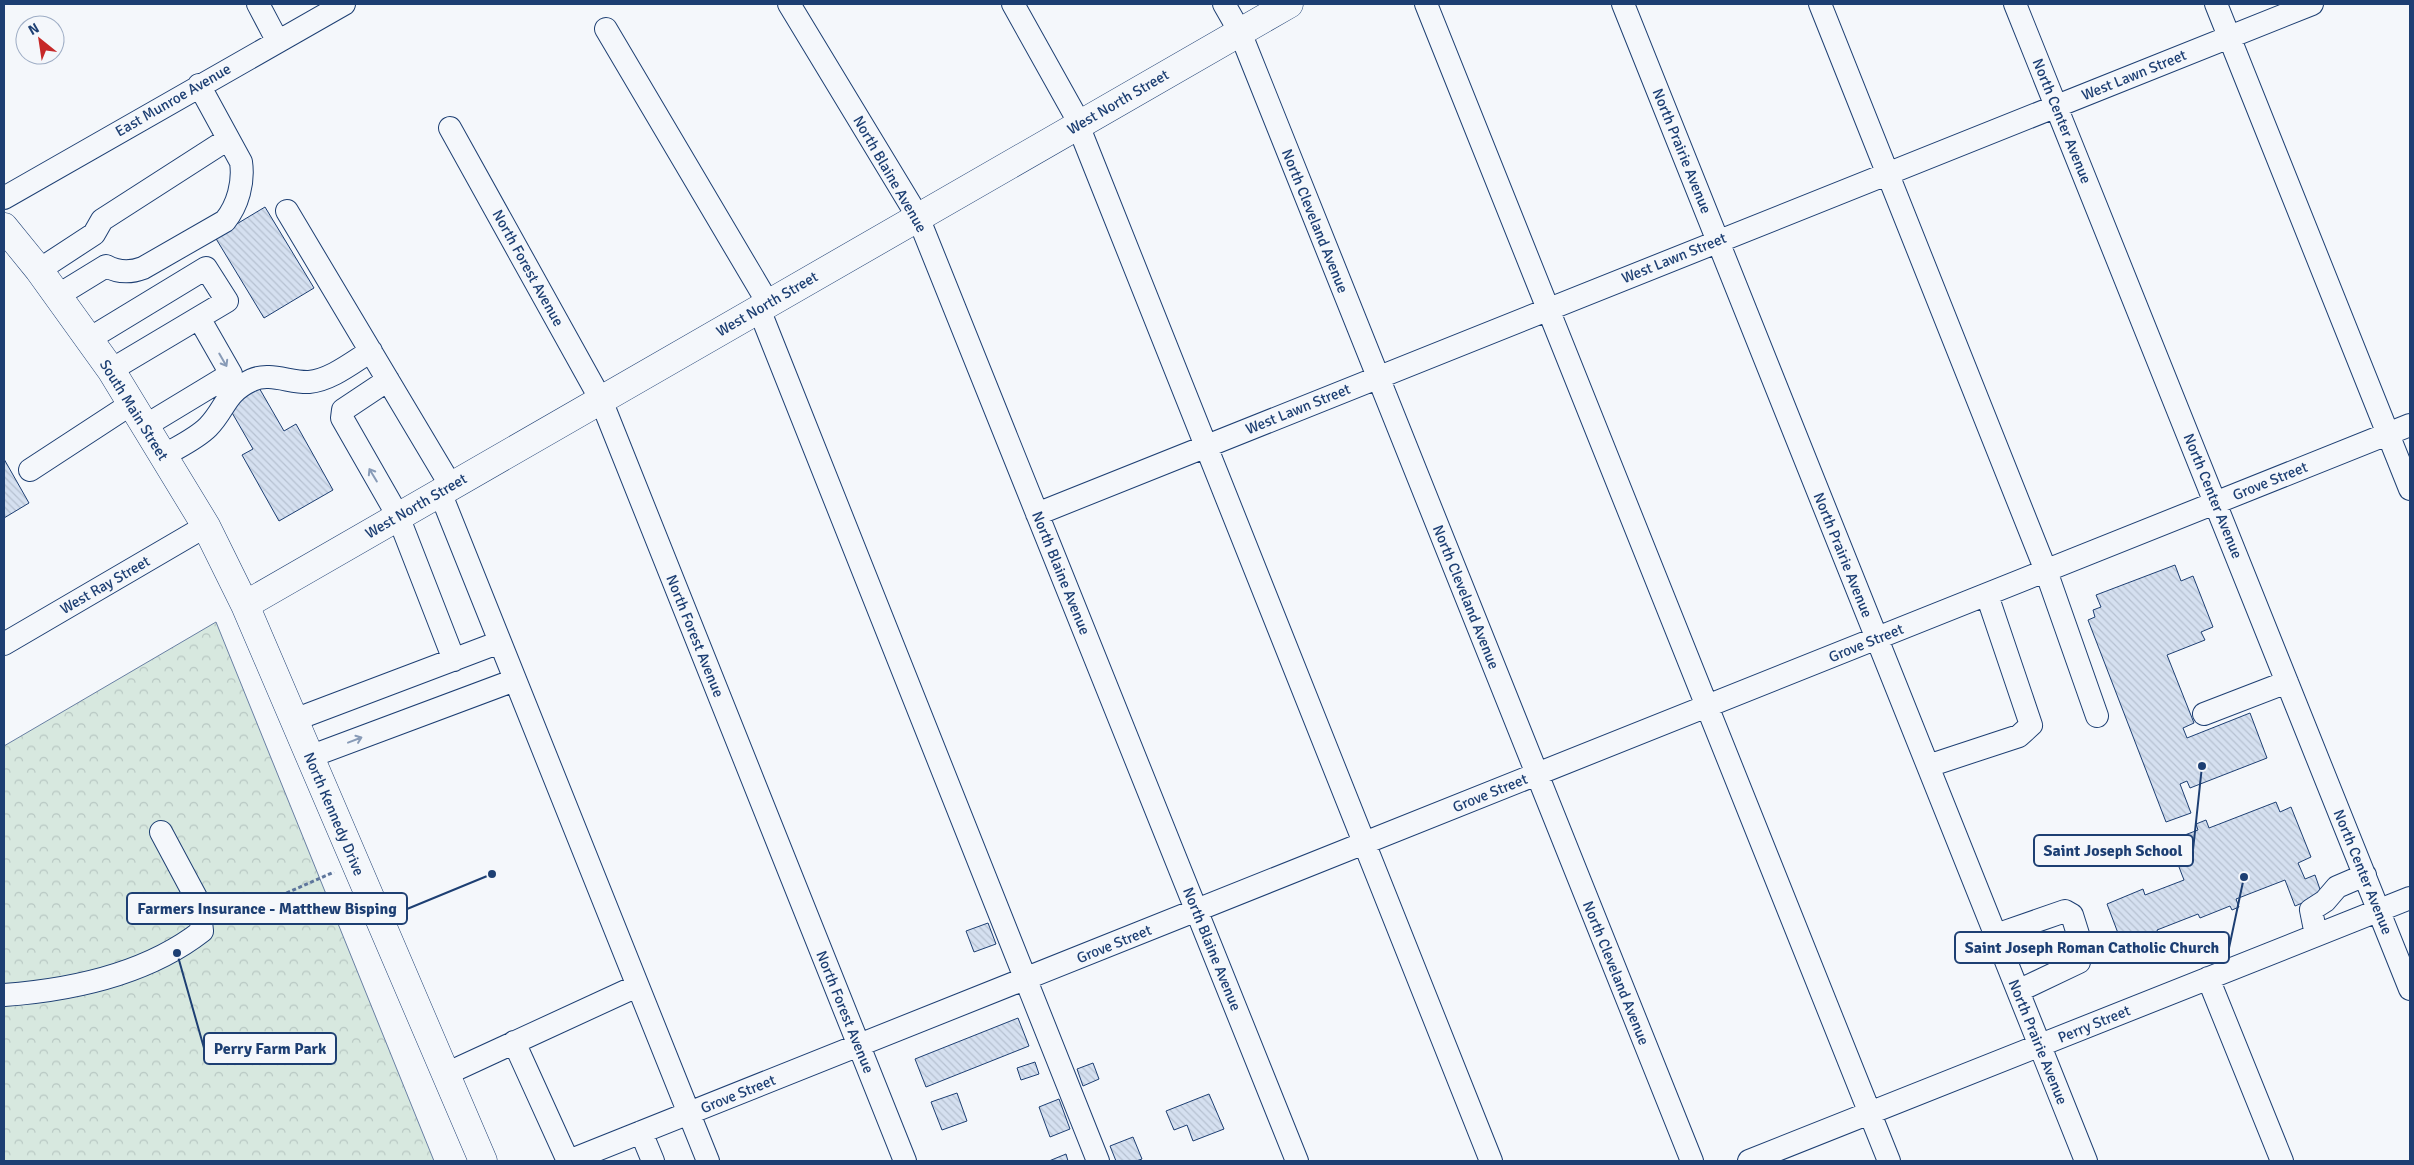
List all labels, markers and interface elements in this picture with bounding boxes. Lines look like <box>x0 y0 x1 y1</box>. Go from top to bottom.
north arrow <box>15 15 65 65</box>
text: N <box>25 19 42 39</box>
street label: West Lawn Street <box>2079 46 2189 104</box>
street label: North Center Avenue <box>2029 56 2095 186</box>
street label: East Munroe Avenue <box>112 60 234 140</box>
street label: West North Street <box>1064 66 1172 138</box>
street label: North Prairie Avenue <box>1649 86 1715 216</box>
street label: North Blaine Avenue <box>849 112 931 236</box>
street label: North Cleveland Avenue <box>1278 146 1352 296</box>
street label: North Forest Avenue <box>488 207 568 329</box>
street label: West Lawn Street <box>1619 229 1729 287</box>
street label: West North Street <box>713 268 821 340</box>
one-way arrow <box>219 353 229 367</box>
street label: South Main Street <box>96 356 172 464</box>
street label: West Lawn Street <box>1243 380 1353 438</box>
street label: North Center Avenue <box>2180 431 2246 561</box>
street label: Grove Street <box>2230 458 2310 504</box>
one-way arrow <box>368 468 378 482</box>
street label: West North Street <box>362 470 470 542</box>
street label: North Prairie Avenue <box>1810 490 1876 620</box>
street label: North Blaine Avenue <box>1028 509 1094 637</box>
street label: North Cleveland Avenue <box>1429 522 1503 672</box>
street label: West Ray Street <box>57 552 153 618</box>
street label: North Forest Avenue <box>662 572 728 700</box>
street label: Grove Street <box>1826 620 1906 666</box>
one-way arrow <box>347 735 362 744</box>
street label: North Kennedy Drive <box>300 750 368 878</box>
street label: Grove Street <box>1450 770 1530 816</box>
street label: North Center Avenue <box>2330 807 2396 937</box>
callout: Saint Joseph School <box>2034 835 2193 866</box>
text: Saint Joseph School <box>2044 841 2182 861</box>
street label: North Blaine Avenue <box>1179 885 1245 1013</box>
callout: Farmers Insurance - Matthew Bisping <box>127 893 407 924</box>
street label: North Cleveland Avenue <box>1579 898 1653 1048</box>
text: Farmers Insurance - Matthew Bisping <box>137 899 397 919</box>
street label: Grove Street <box>1074 921 1154 967</box>
callout: Saint Joseph Roman Catholic Church <box>1955 932 2229 963</box>
text: Saint Joseph Roman Catholic Church <box>1965 938 2220 958</box>
street label: North Forest Avenue <box>812 948 878 1076</box>
street label: North Prairie Avenue <box>2005 977 2071 1107</box>
street label: Perry Street <box>2055 1001 2133 1047</box>
callout: Perry Farm Park <box>204 1033 336 1064</box>
text: Perry Farm Park <box>214 1039 327 1059</box>
street label: Grove Street <box>698 1071 778 1117</box>

